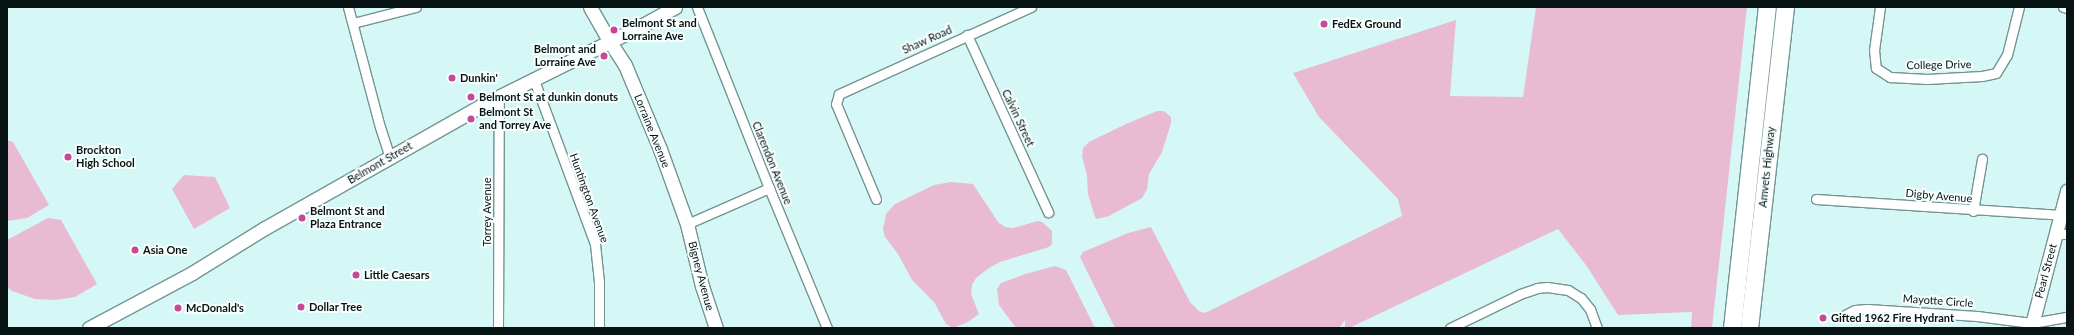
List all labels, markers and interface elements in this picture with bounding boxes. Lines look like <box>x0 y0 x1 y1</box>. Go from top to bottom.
place label: Belmont St and Lorraine Ave <box>622 17 697 43</box>
place label: FedEx Ground <box>1332 17 1401 31</box>
marker: FedEx Ground <box>1319 19 1329 29</box>
street label: Shaw Road <box>900 23 954 57</box>
marker: Belmont St and Lorraine Ave <box>609 25 619 35</box>
place label: Belmont and Lorraine Ave <box>534 43 596 69</box>
marker: Belmont and Lorraine Ave <box>599 51 609 61</box>
street label: College Drive <box>1906 58 1972 72</box>
place label: Dunkin' <box>460 71 498 85</box>
marker: Dunkin' <box>447 73 457 83</box>
street label: Calvin Street <box>999 87 1037 149</box>
place label: Belmont St at dunkin donuts <box>479 90 618 104</box>
marker: Belmont St at dunkin donuts <box>466 92 476 102</box>
street label: Lorraine Avenue <box>631 92 673 170</box>
place label: Belmont St and Torrey Ave <box>479 106 552 132</box>
marker: Belmont St and Torrey Ave <box>466 114 476 124</box>
street label: Clarendon Avenue <box>749 119 795 207</box>
street label: Amvets Highway <box>1756 126 1778 208</box>
street label: Belmont Street <box>345 139 415 187</box>
place label: Brockton High School <box>76 144 135 170</box>
street label: Huntington Avenue <box>567 151 611 245</box>
marker: Brockton High School <box>63 152 73 162</box>
street label: Torrey Avenue <box>480 177 494 247</box>
street label: Digby Avenue <box>1905 186 1973 206</box>
place label: Belmont St and Plaza Entrance <box>310 205 385 231</box>
marker: Belmont St and Plaza Entrance <box>297 213 307 223</box>
street label: Bigney Avenue <box>685 239 717 313</box>
street label: Pearl Street <box>2032 242 2060 300</box>
place label: Asia One <box>143 243 187 257</box>
marker: Asia One <box>130 245 140 255</box>
place label: Little Caesars <box>364 268 430 282</box>
marker: Little Caesars <box>351 270 361 280</box>
street label: Mayotte Circle <box>1902 292 1974 310</box>
place label: Dollar Tree <box>309 300 363 314</box>
place label: McDonald's <box>186 301 244 315</box>
marker: Dollar Tree <box>296 302 306 312</box>
marker: McDonald's <box>173 303 183 313</box>
place label: Gifted 1962 Fire Hydrant <box>1831 311 1954 325</box>
marker: Gifted 1962 Fire Hydrant <box>1818 313 1828 323</box>

